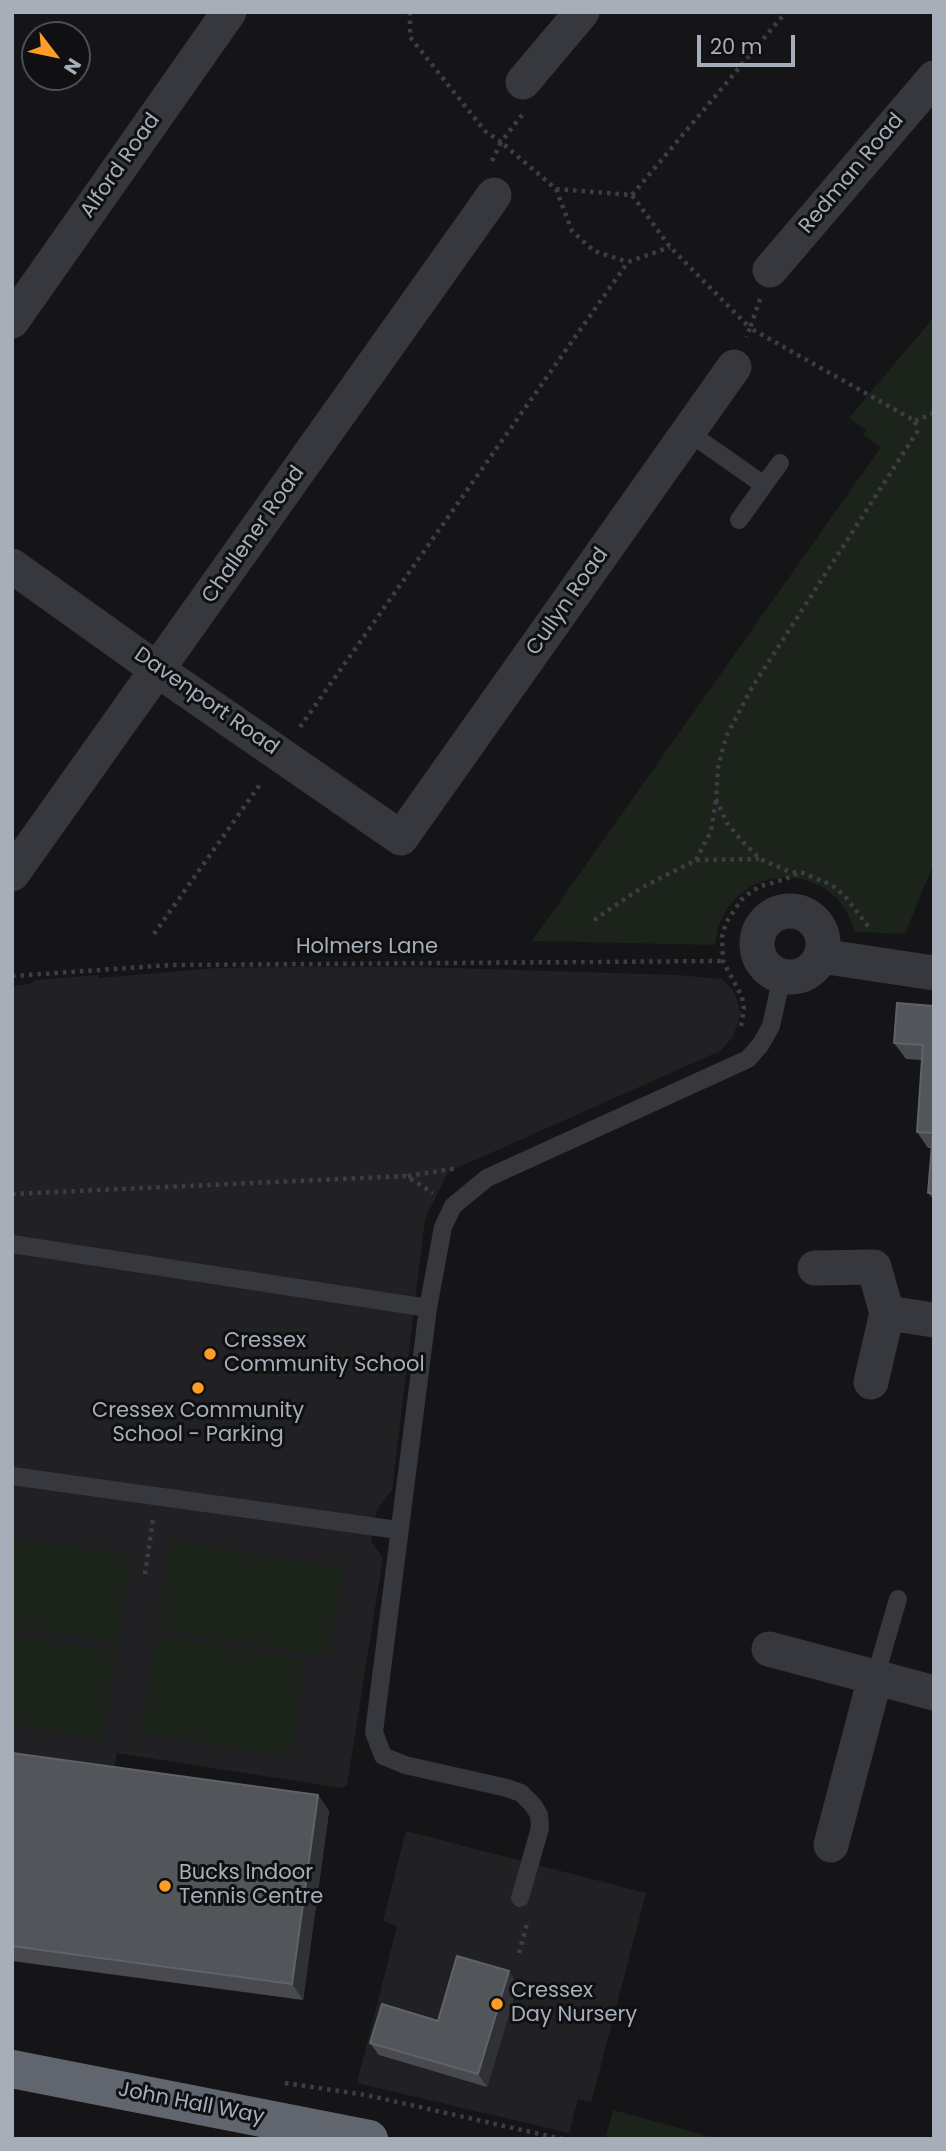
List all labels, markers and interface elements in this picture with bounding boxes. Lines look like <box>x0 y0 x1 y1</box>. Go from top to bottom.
north arrow <box>21 21 91 91</box>
scale bar <box>701 21 799 65</box>
text: 20 m <box>710 32 763 61</box>
text: N <box>57 53 88 80</box>
street label: Alford Road <box>76 109 166 223</box>
street label: Redman Road <box>794 109 910 239</box>
street label: Challener Road <box>197 462 311 608</box>
street label: Cullyn Road <box>522 543 614 661</box>
street label: Davenport Road <box>129 643 283 761</box>
street label: Holmers Lane <box>296 935 438 961</box>
place label: Cressex Community School <box>224 1329 425 1379</box>
marker: Cressex Community School <box>202 1346 218 1362</box>
marker: Cressex Community School - Parking <box>190 1380 206 1396</box>
place label: Cressex Community School - Parking <box>92 1399 304 1449</box>
place label: Bucks Indoor Tennis Centre <box>179 1861 323 1911</box>
marker: Bucks Indoor Tennis Centre <box>157 1878 173 1894</box>
place label: Cressex Day Nursery <box>511 1979 637 2029</box>
marker: Cressex Day Nursery <box>489 1996 505 2012</box>
street label: John Hall Way <box>116 2077 266 2131</box>

